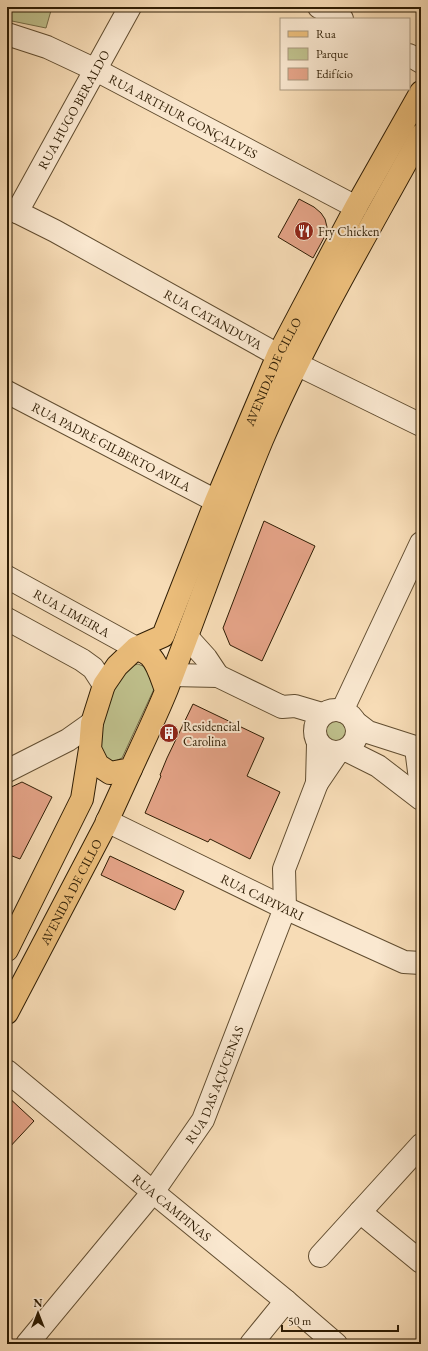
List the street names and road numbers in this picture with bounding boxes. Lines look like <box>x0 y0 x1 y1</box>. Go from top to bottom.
street label: RUA HUGO BERALDO <box>34 47 114 172</box>
street label: RUA ARTHUR GONÇALVES <box>106 70 261 163</box>
street label: RUA CATANDUVA <box>161 285 266 354</box>
street label: AVENIDA DE CILLO <box>241 314 305 429</box>
street label: RUA PADRE GILBERTO AVILA <box>29 399 195 496</box>
street label: RUA LIMEIRA <box>30 585 114 641</box>
street label: AVENIDA DE CILLO <box>36 836 106 949</box>
street label: RUA CAPIVARI <box>218 870 307 925</box>
street label: RUA DAS AÇUCENAS <box>181 1023 248 1147</box>
street label: RUA CAMPINAS <box>129 1170 215 1245</box>

